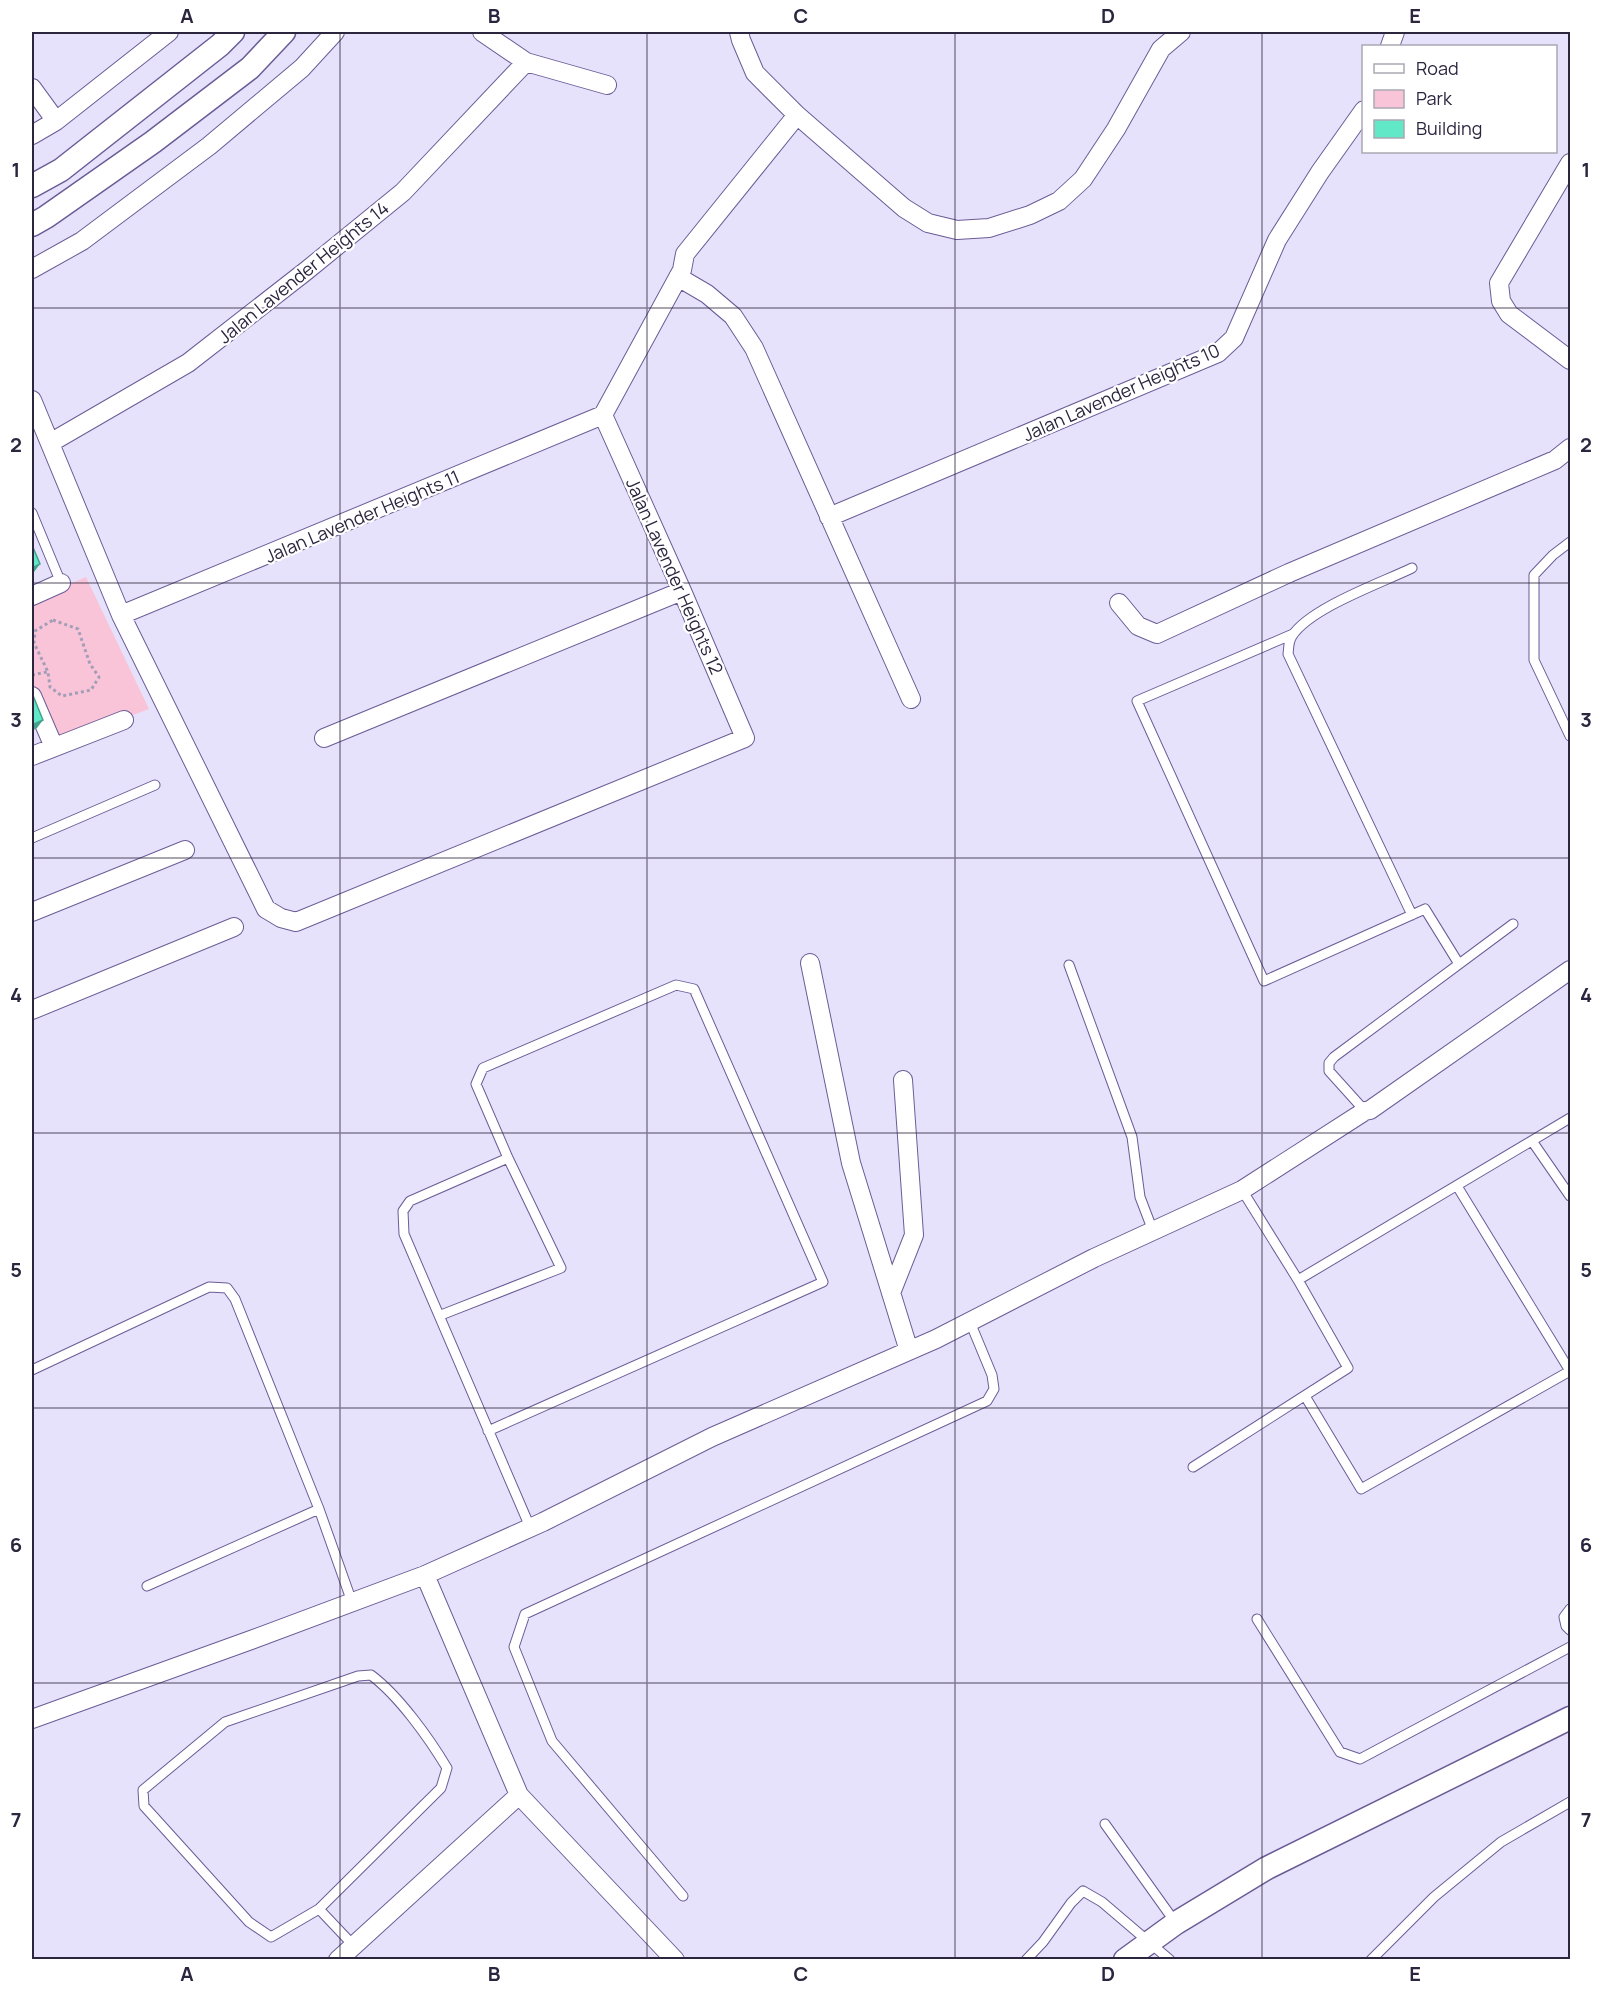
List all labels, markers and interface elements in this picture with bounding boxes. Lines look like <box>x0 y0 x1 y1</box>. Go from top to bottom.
text: A <box>180 2 194 29</box>
text: B <box>488 2 501 29</box>
text: C <box>794 2 808 29</box>
text: D <box>1101 2 1115 29</box>
text: E <box>1409 2 1421 29</box>
legend <box>1362 45 1557 153</box>
text: Road <box>1416 56 1459 80</box>
text: Park <box>1416 86 1453 110</box>
text: Building <box>1416 116 1482 140</box>
text: 1 <box>12 156 20 183</box>
text: 1 <box>1582 156 1590 183</box>
street label: Jalan Lavender Heights 14 <box>213 196 393 348</box>
street label: Jalan Lavender Heights 10 <box>1019 338 1223 446</box>
text: 2 <box>10 431 22 458</box>
text: 2 <box>1580 431 1592 458</box>
street label: Jalan Lavender Heights 11 <box>261 464 463 568</box>
street label: Jalan Lavender Heights 12 <box>621 474 729 678</box>
text: 3 <box>10 706 22 733</box>
text: 3 <box>1580 706 1592 733</box>
text: 4 <box>10 981 22 1008</box>
text: 4 <box>1580 981 1592 1008</box>
text: 5 <box>10 1256 22 1283</box>
text: 5 <box>1580 1256 1592 1283</box>
text: 6 <box>10 1531 22 1558</box>
text: 6 <box>1580 1531 1592 1558</box>
text: 7 <box>11 1806 21 1833</box>
text: 7 <box>1581 1806 1591 1833</box>
text: A <box>180 1960 194 1987</box>
text: B <box>488 1960 501 1987</box>
text: C <box>794 1960 808 1987</box>
text: D <box>1101 1960 1115 1987</box>
text: E <box>1409 1960 1421 1987</box>

